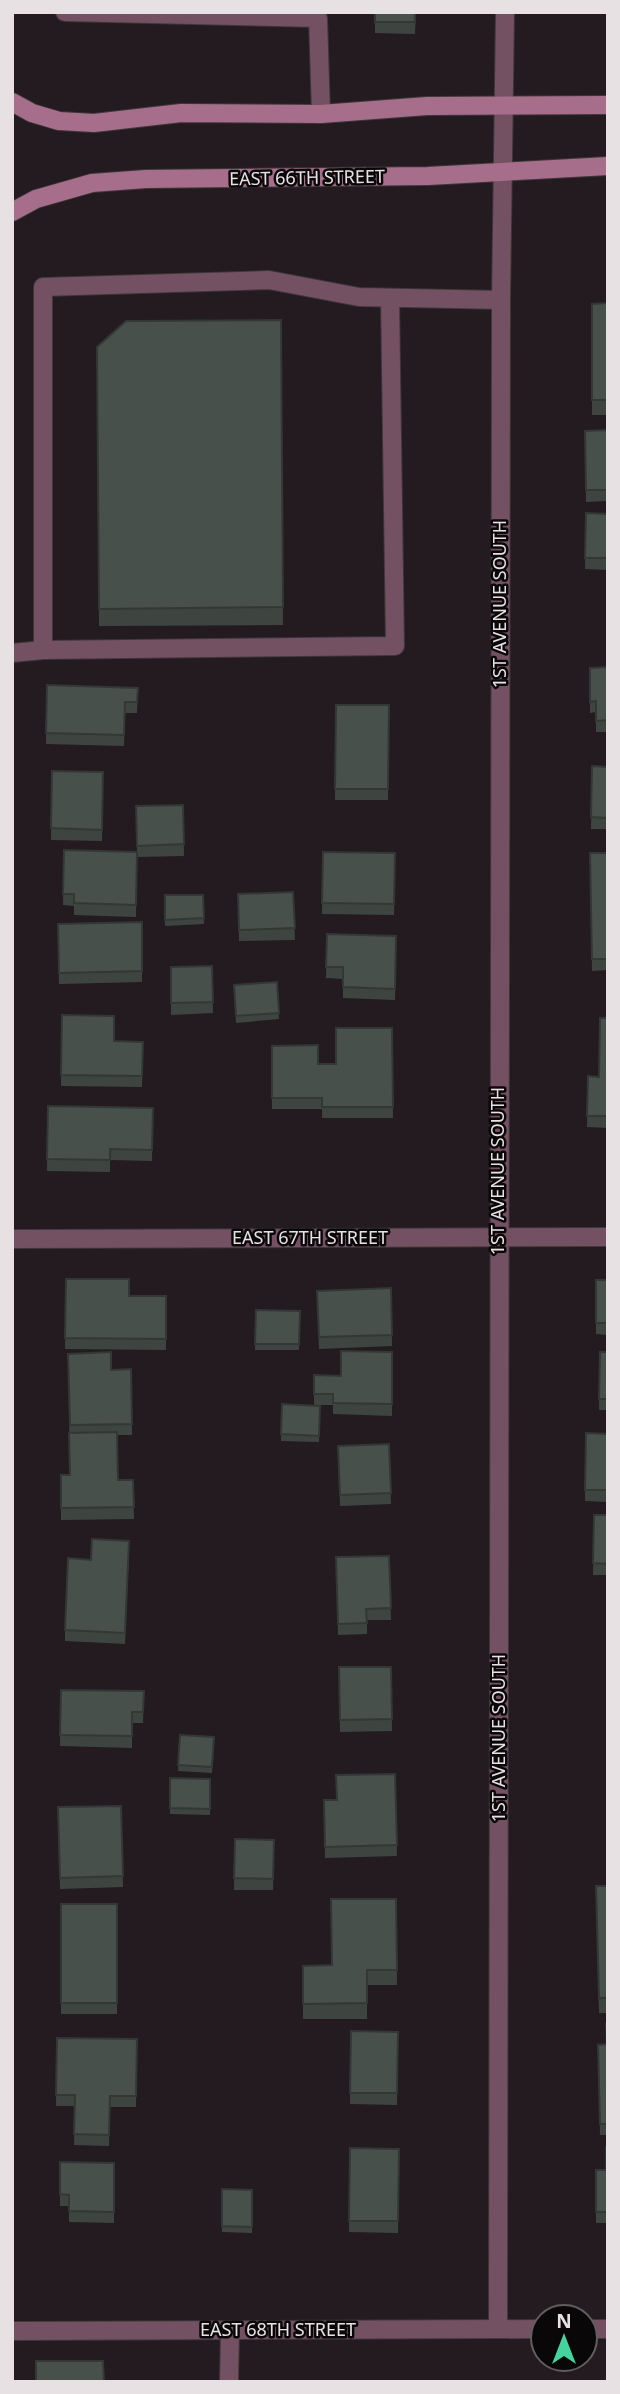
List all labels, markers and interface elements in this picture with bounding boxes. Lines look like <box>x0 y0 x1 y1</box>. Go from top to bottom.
street label: EAST 66TH STREET <box>229 164 385 190</box>
street label: 1ST AVENUE SOUTH <box>487 520 511 688</box>
street label: 1ST AVENUE SOUTH <box>485 1087 509 1255</box>
street label: EAST 67TH STREET <box>232 1225 388 1249</box>
street label: 1ST AVENUE SOUTH <box>486 1654 510 1822</box>
north arrow <box>529 2303 599 2373</box>
text: N <box>556 2308 572 2334</box>
street label: EAST 68TH STREET <box>200 2317 356 2341</box>

